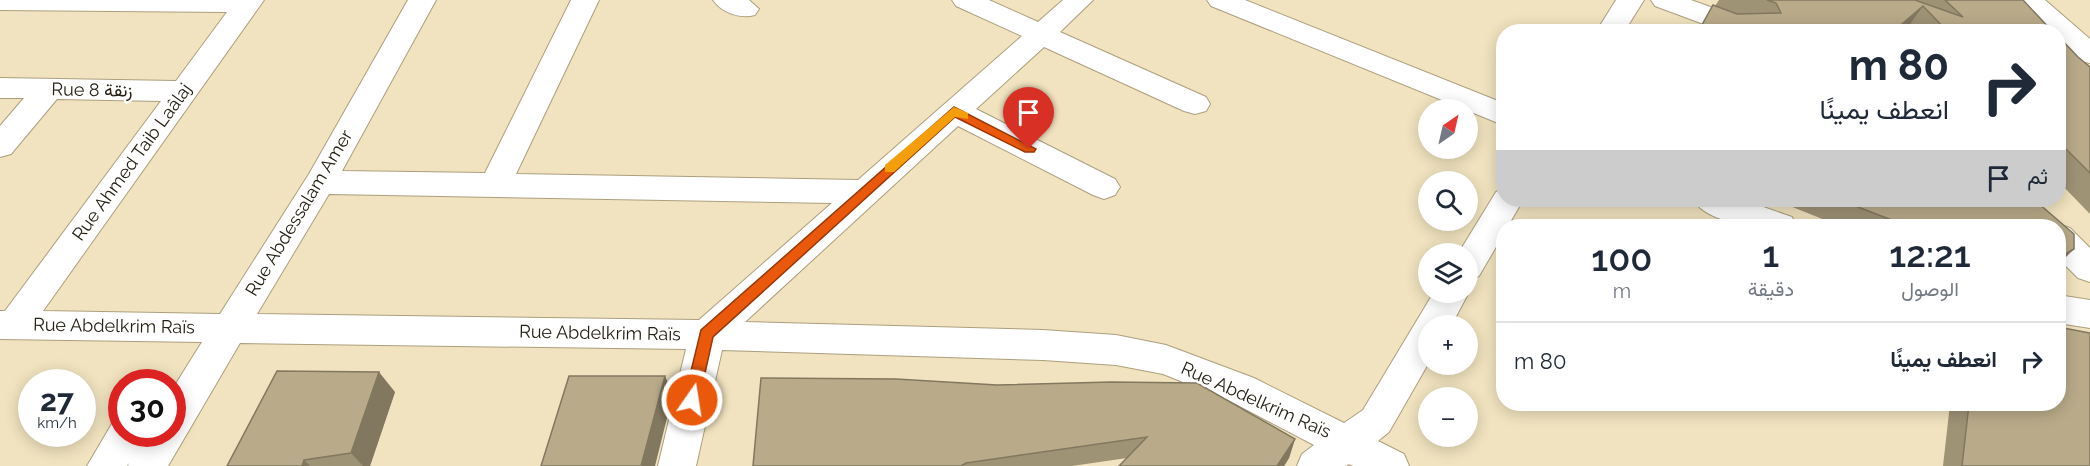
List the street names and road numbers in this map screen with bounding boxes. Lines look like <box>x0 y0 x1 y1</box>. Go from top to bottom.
street label: Rue 8 زنقة <box>51 78 133 102</box>
street label: Rue Ahmed Taib Laâlaj <box>67 79 196 244</box>
street label: Rue Abdessalam Amer <box>241 125 357 300</box>
street label: Rue Abdelkrim Raïs <box>33 314 195 337</box>
street label: Rue Abdelkrim Raïs <box>519 321 681 344</box>
street label: Rue Abdelkrim Raïs <box>1178 357 1335 442</box>

